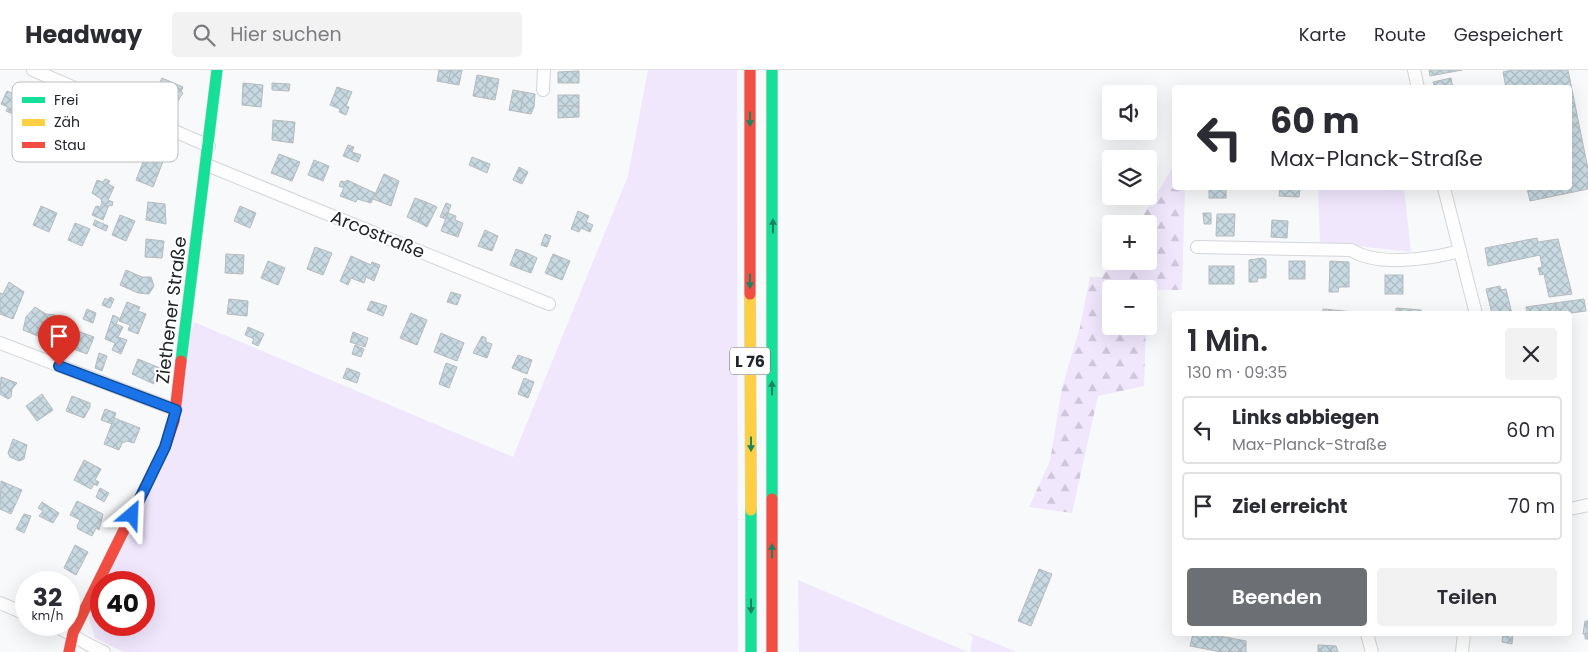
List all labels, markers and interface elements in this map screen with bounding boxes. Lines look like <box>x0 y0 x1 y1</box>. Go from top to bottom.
search box <box>172 12 522 57</box>
text: Headway <box>25 18 142 51</box>
icon: search <box>190 21 218 49</box>
text: Hier suchen <box>230 21 342 48</box>
text: Karte <box>1299 22 1346 47</box>
text: Route <box>1374 22 1426 47</box>
text: Gespeichert <box>1454 22 1563 47</box>
legend <box>12 82 178 162</box>
map controls <box>1102 85 1157 335</box>
button: sound <box>1102 85 1157 140</box>
text: Frei <box>54 90 78 110</box>
text: 60 m <box>1270 96 1360 145</box>
icon: left <box>1187 105 1252 170</box>
one-way arrow <box>746 111 754 127</box>
text: Zäh <box>54 112 80 132</box>
text: Stau <box>54 135 86 155</box>
text: Max-Planck-Straße <box>1270 143 1483 174</box>
button: layers <box>1102 150 1157 205</box>
street label: Arcostraße <box>327 204 429 264</box>
button: + <box>1102 215 1157 270</box>
one-way arrow <box>769 218 777 234</box>
street label: Ziethener Straße <box>150 235 192 385</box>
one-way arrow <box>746 273 754 289</box>
button: − <box>1102 280 1157 335</box>
pin <box>38 315 80 366</box>
text: 1 Min. <box>1187 319 1268 362</box>
icon: arrive <box>45 322 73 350</box>
button: close <box>1505 328 1557 380</box>
road number: L 76 <box>730 348 770 374</box>
text: 130 m · 09:35 <box>1187 361 1287 384</box>
one-way arrow <box>768 380 776 396</box>
text: Links abbiegen <box>1232 404 1379 431</box>
icon: left <box>1189 416 1217 444</box>
text: 60 m <box>1506 417 1555 444</box>
text: Max-Planck-Straße <box>1232 433 1387 456</box>
one-way arrow <box>747 436 755 452</box>
position arrow <box>105 488 157 540</box>
icon: arrive <box>1189 492 1217 520</box>
text: Ziel erreicht <box>1232 493 1348 520</box>
text: 70 m <box>1508 493 1555 520</box>
one-way arrow <box>768 543 776 559</box>
button: Beenden <box>1187 568 1367 626</box>
button: Teilen <box>1377 568 1557 626</box>
speed limit sign: 40 <box>90 571 155 636</box>
text: 32 <box>33 580 62 615</box>
one-way arrow <box>747 598 755 614</box>
text: km/h <box>32 607 63 624</box>

